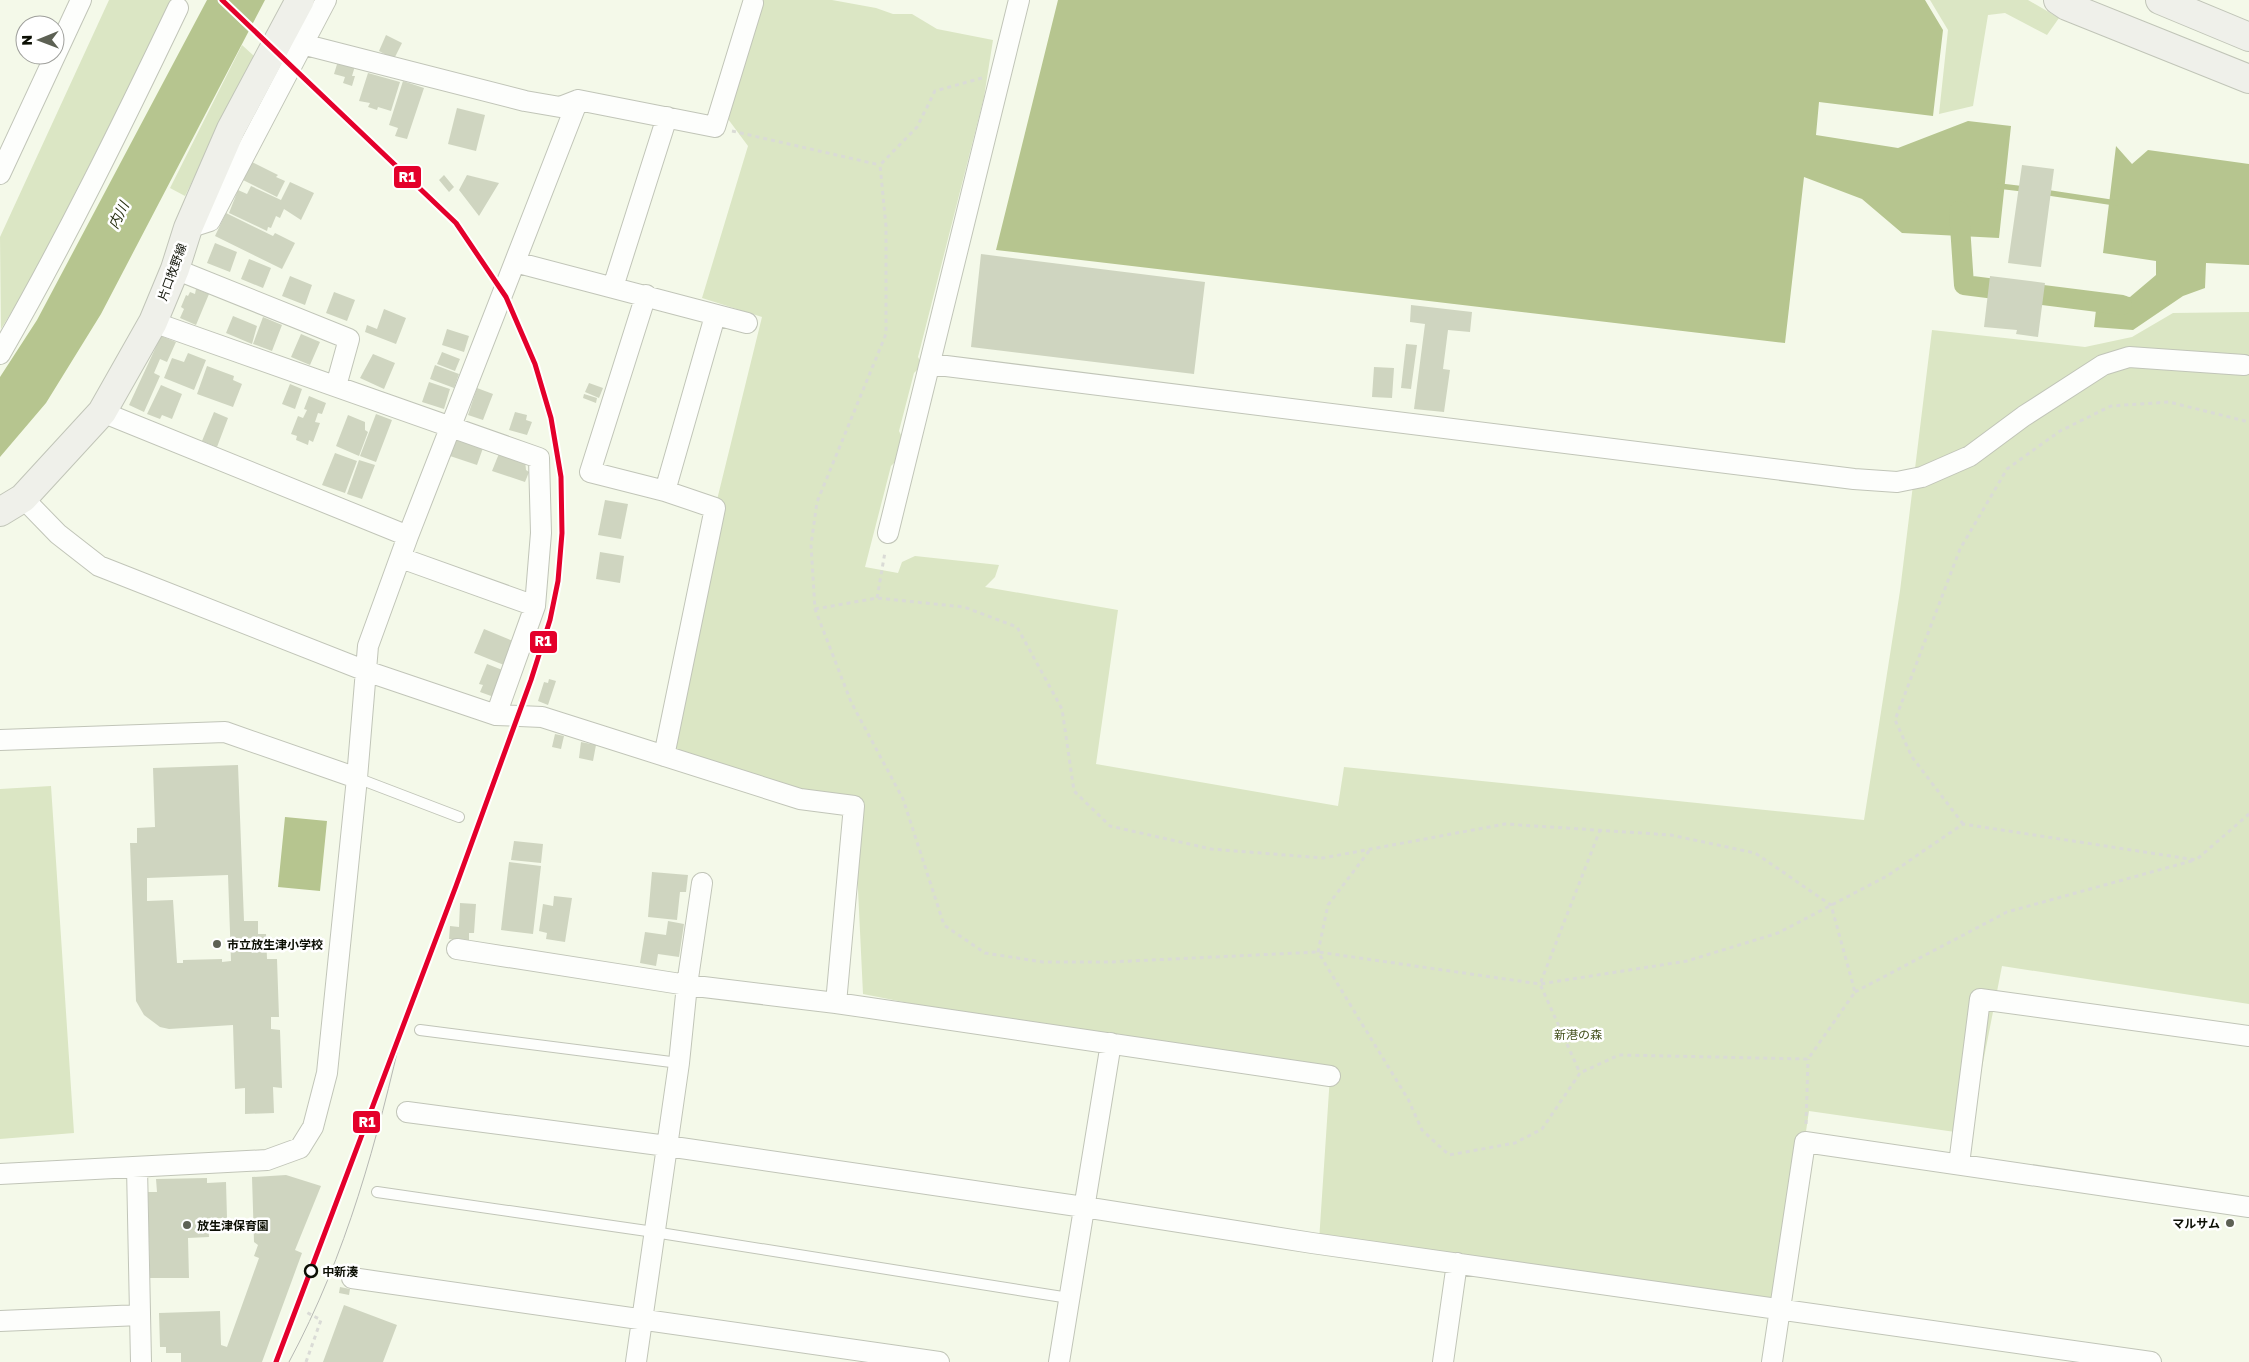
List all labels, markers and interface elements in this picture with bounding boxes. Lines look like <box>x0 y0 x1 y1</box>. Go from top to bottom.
north arrow <box>15 15 65 65</box>
text: N <box>18 35 35 46</box>
line badge: R1 <box>393 165 422 189</box>
text: R1 <box>399 168 415 185</box>
water label: 内川 <box>104 197 133 231</box>
street label: 片口牧野線 <box>155 241 189 303</box>
line badge: R1 <box>529 630 558 654</box>
text: R1 <box>535 632 551 649</box>
place label: 市立放生津小学校 <box>227 937 323 952</box>
marker: 市立放生津小学校 <box>211 938 223 950</box>
park label: 新港の森 <box>1554 1027 1602 1042</box>
line badge: R1 <box>352 1110 381 1134</box>
text: R1 <box>359 1113 375 1130</box>
place label: マルサム <box>2172 1216 2220 1231</box>
marker: マルサム <box>2224 1217 2236 1229</box>
place label: 放生津保育園 <box>197 1218 269 1233</box>
marker: 放生津保育園 <box>181 1219 193 1231</box>
marker: 中新湊 <box>304 1264 318 1278</box>
place label: 中新湊 <box>322 1264 359 1279</box>

